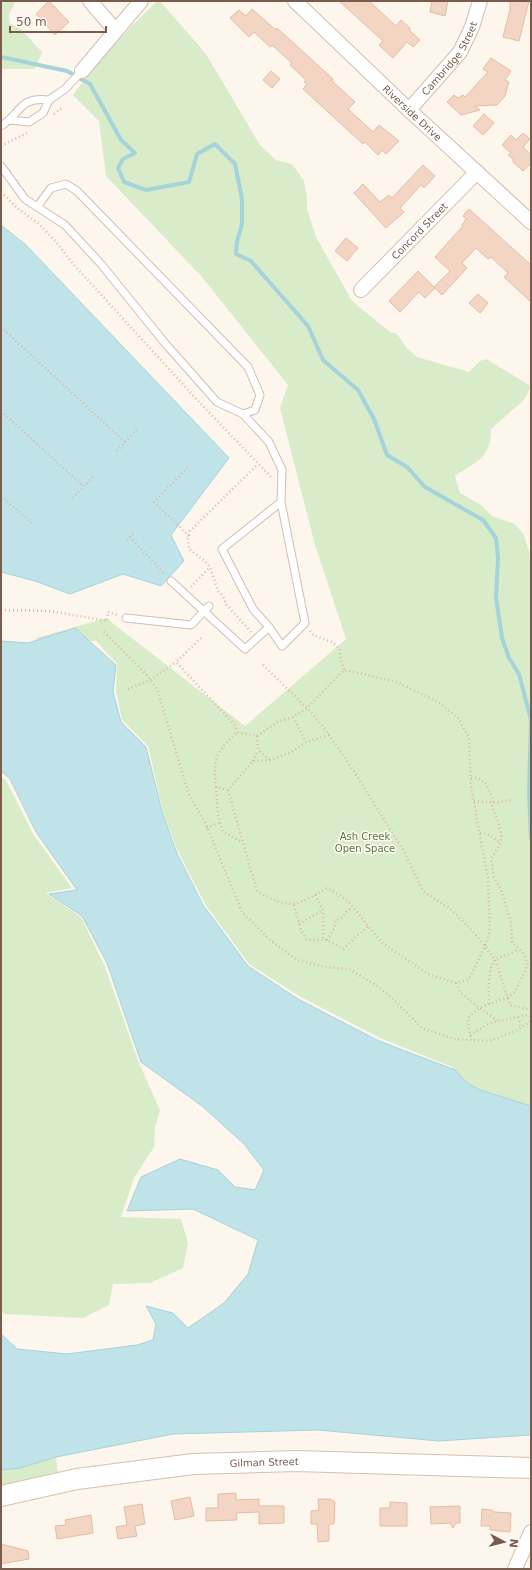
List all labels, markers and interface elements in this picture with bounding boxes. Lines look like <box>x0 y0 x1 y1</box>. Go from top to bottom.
scale bar <box>10 8 106 34</box>
text: 50 m <box>16 15 47 29</box>
street label: Cambridge Street <box>420 20 479 98</box>
street label: Riverside Drive <box>380 83 444 143</box>
street label: Concord Street <box>389 201 450 262</box>
park label: Ash Creek Open Space <box>335 831 395 854</box>
street label: Gilman Street <box>229 1456 299 1469</box>
north arrow <box>484 1522 524 1562</box>
text: N <box>506 1538 520 1549</box>

